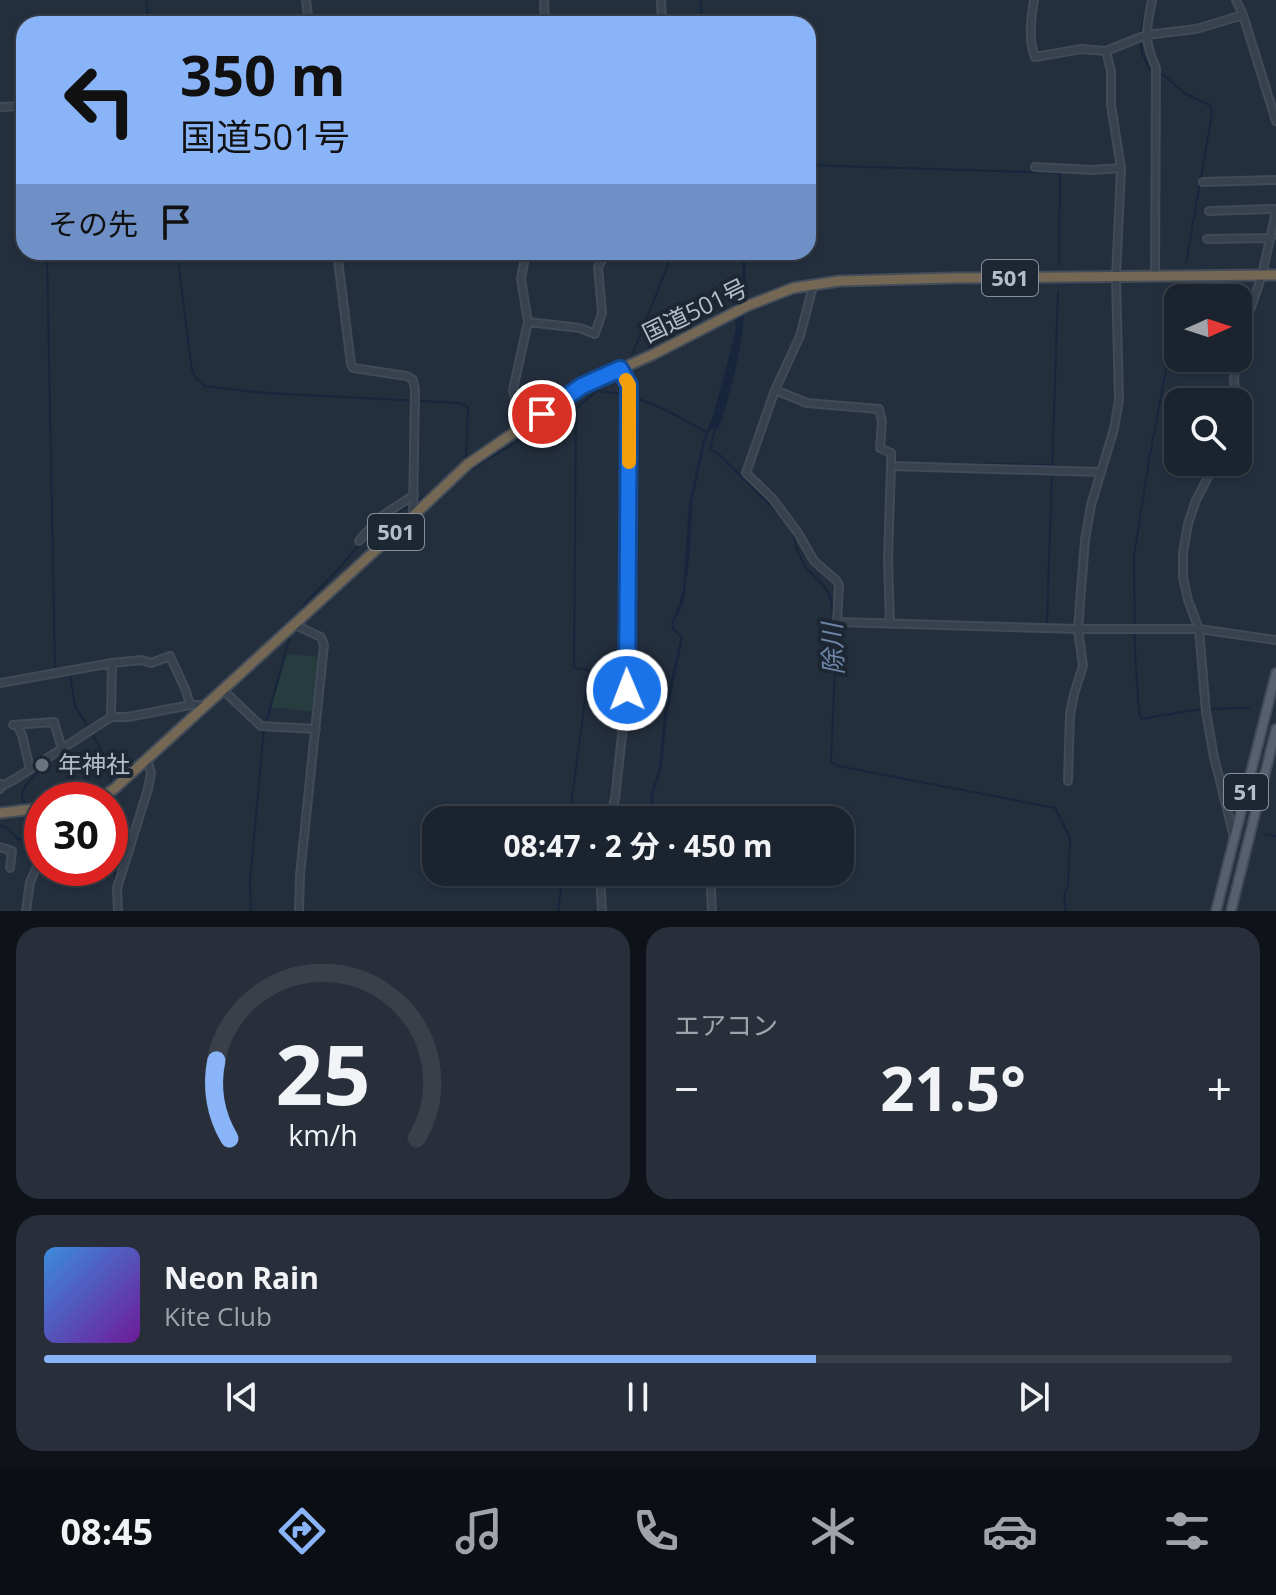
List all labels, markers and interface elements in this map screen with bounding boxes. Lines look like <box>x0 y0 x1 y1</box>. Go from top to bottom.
text: 350 m <box>180 36 346 112</box>
icon: left <box>48 48 152 152</box>
text: 国道501号 <box>180 112 350 161</box>
icon: arrive <box>154 200 198 244</box>
text: その先 <box>48 203 138 244</box>
road number: 501 <box>982 260 1038 296</box>
street label: 国道501号 <box>636 270 752 349</box>
north arrow <box>1164 284 1252 372</box>
map controls <box>1164 284 1252 476</box>
pin <box>508 380 576 448</box>
button: search <box>1164 388 1252 476</box>
icon: arrive <box>520 392 564 436</box>
road number: 501 <box>368 514 424 550</box>
water label: 除川 <box>813 619 851 676</box>
position arrow <box>585 648 669 732</box>
place label: 年神社 <box>58 747 130 780</box>
marker: 年神社 <box>33 756 51 774</box>
road number: 51 <box>1224 774 1268 810</box>
speed limit sign: 30 <box>24 782 128 886</box>
text: 08:47 · 2 分 · 450 m <box>503 825 773 866</box>
text: エアコン <box>674 1007 778 1043</box>
text: 25 <box>275 1016 371 1129</box>
text: 21.5° <box>880 1047 1026 1129</box>
text: − <box>674 1058 699 1118</box>
text: + <box>1207 1058 1232 1118</box>
text: km/h <box>288 1115 358 1154</box>
text: Neon Rain <box>164 1257 319 1298</box>
text: Kite Club <box>164 1298 272 1334</box>
icon: previous <box>220 1375 264 1419</box>
icon: pause <box>616 1375 660 1419</box>
icon: next <box>1012 1375 1056 1419</box>
icon: directions <box>274 1503 330 1559</box>
icon: music <box>451 1503 507 1559</box>
icon: phone <box>628 1503 684 1559</box>
icon: climate <box>805 1503 861 1559</box>
icon: car <box>982 1503 1038 1559</box>
icon: filters <box>1159 1503 1215 1559</box>
text: 08:45 <box>61 1507 153 1556</box>

